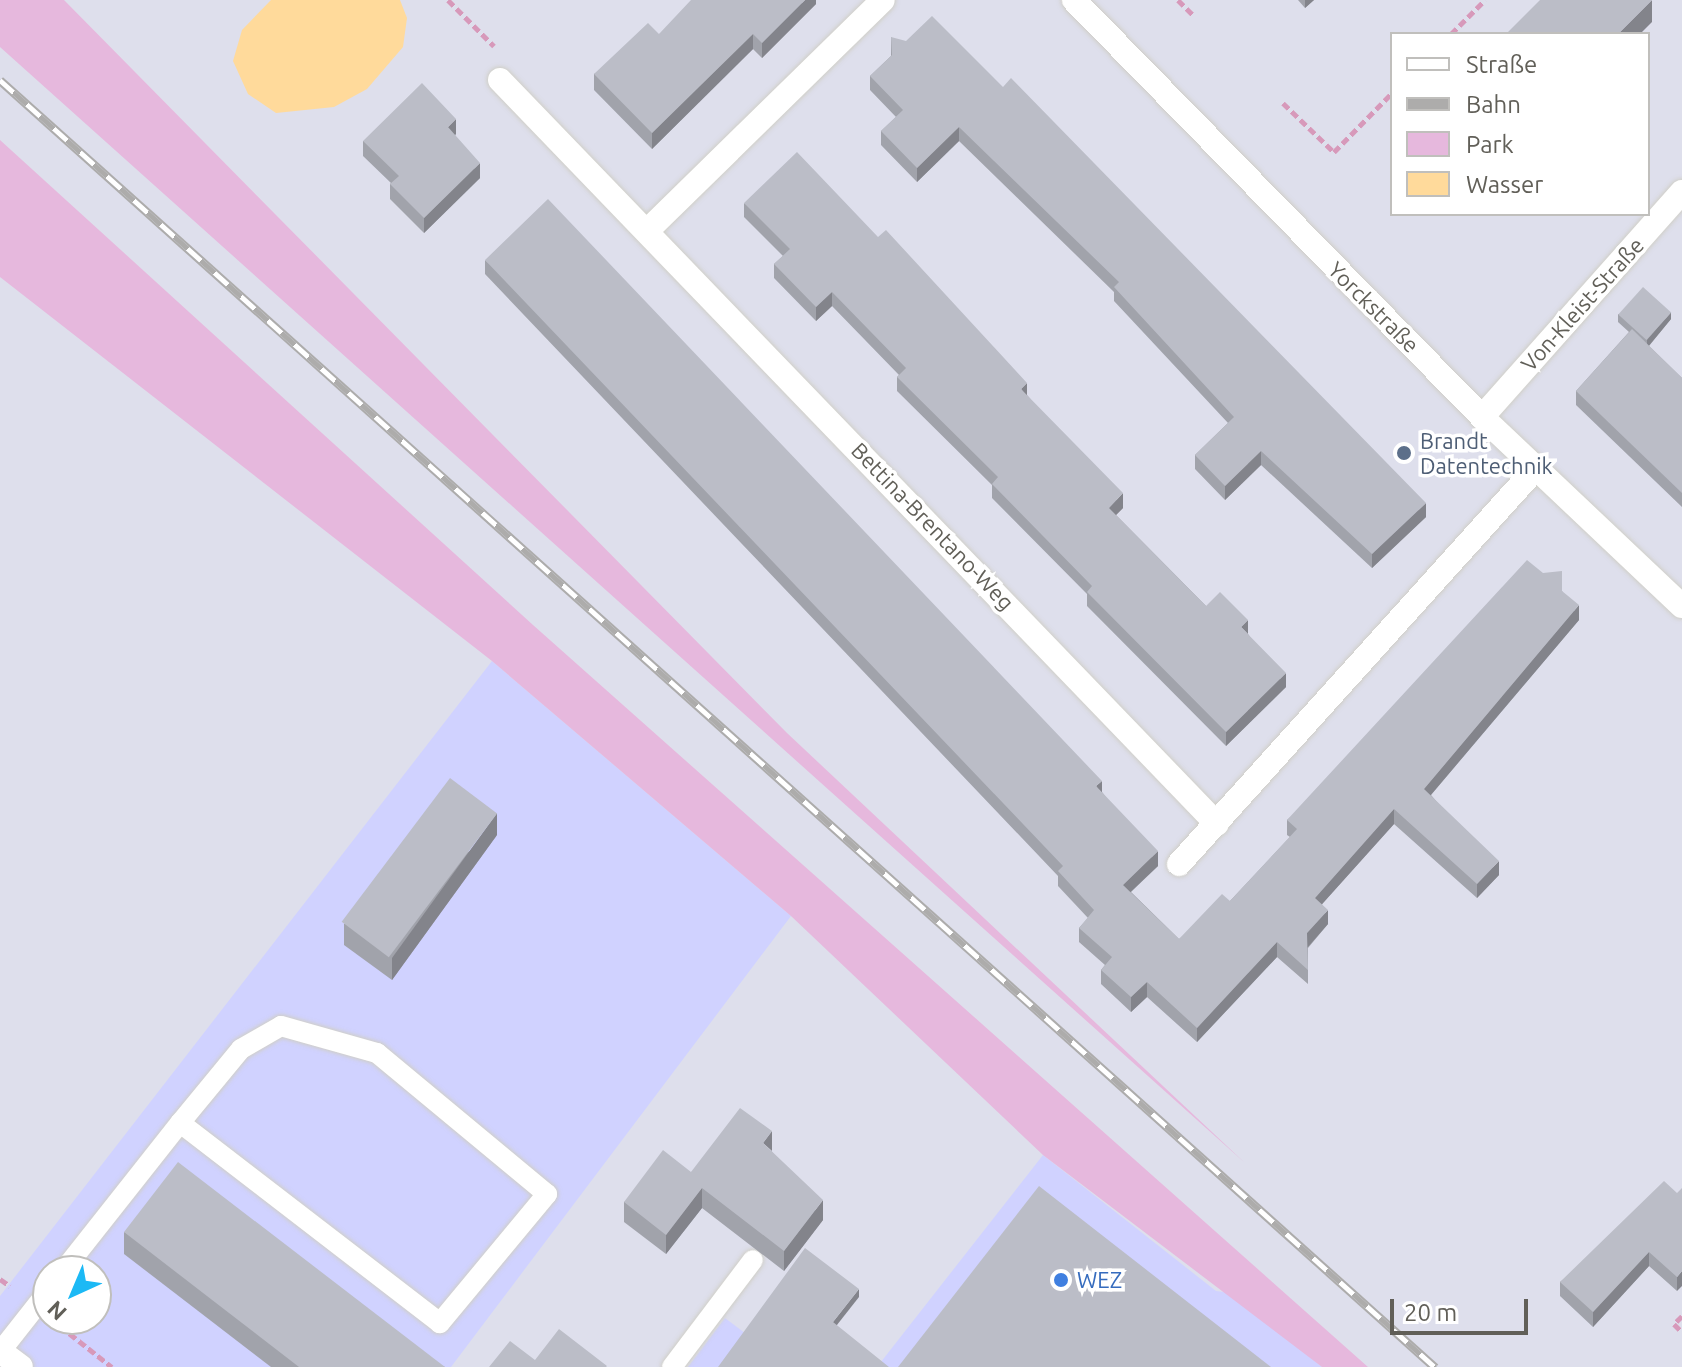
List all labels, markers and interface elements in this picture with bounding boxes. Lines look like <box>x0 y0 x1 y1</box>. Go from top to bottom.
legend <box>1390 32 1650 216</box>
text: Straße <box>1466 51 1537 78</box>
text: Bahn <box>1466 91 1521 118</box>
text: Park <box>1466 131 1514 158</box>
text: Wasser <box>1466 171 1543 198</box>
street label: Von-Kleist-Straße <box>1515 232 1649 376</box>
street label: Yorckstraße <box>1323 256 1425 358</box>
place label: Brandt Datentechnik <box>1420 427 1553 478</box>
street label: Bettina-Brentano-Weg <box>846 437 1020 615</box>
marker: Brandt Datentechnik <box>1395 444 1413 462</box>
north arrow <box>32 1255 112 1335</box>
place label: WEZ <box>1077 1267 1122 1293</box>
marker: WEZ <box>1052 1271 1070 1289</box>
scale bar <box>1394 1283 1532 1333</box>
text: N <box>42 1296 71 1326</box>
text: 20 m <box>1404 1299 1457 1326</box>

